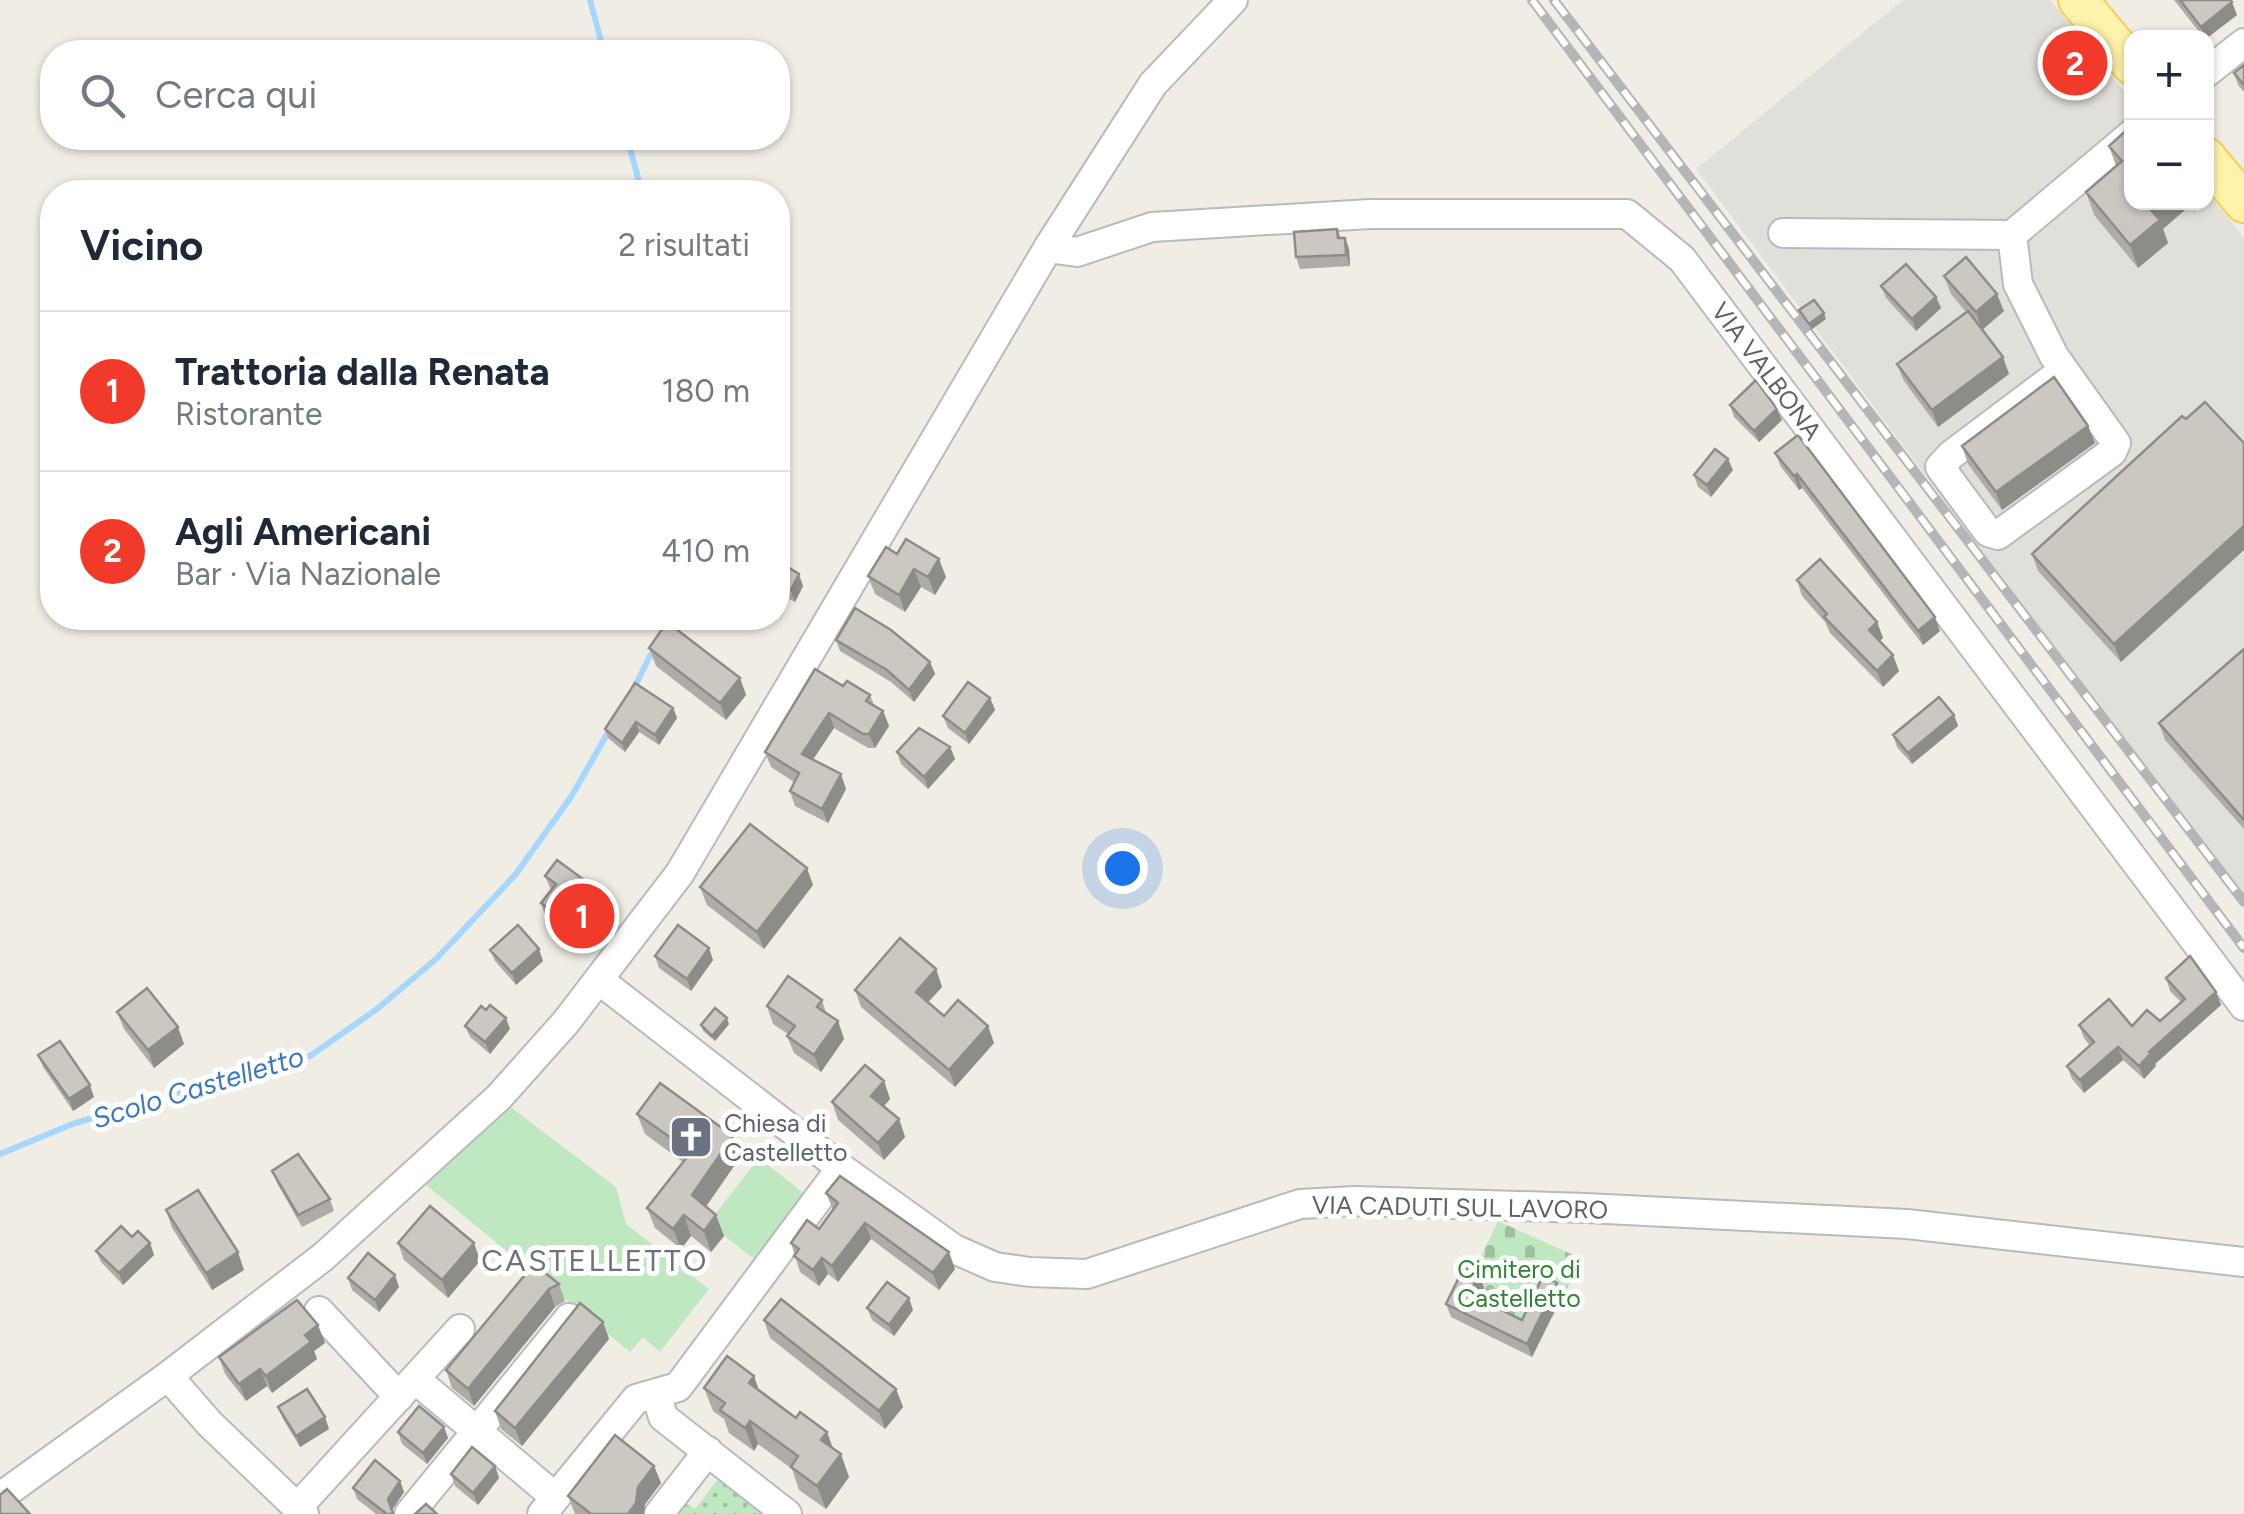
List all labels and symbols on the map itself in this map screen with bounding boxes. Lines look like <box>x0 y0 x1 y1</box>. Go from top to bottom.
pin: 2 <box>2042 26 2108 100</box>
street label: VIA VALBONA <box>1706 296 1828 446</box>
your location <box>1097 843 1148 894</box>
pin: 1 <box>550 878 614 954</box>
water label: Scolo Castelletto <box>88 1039 308 1135</box>
place label: Chiesa di Castelletto <box>724 1108 847 1167</box>
church icon: Chiesa di Castelletto <box>668 1114 714 1160</box>
street label: VIA CADUTI SUL LAVORO <box>1312 1189 1608 1225</box>
district label: CASTELLETTO <box>481 1242 709 1279</box>
park label: Cimitero di Castelletto <box>1457 1254 1581 1313</box>

